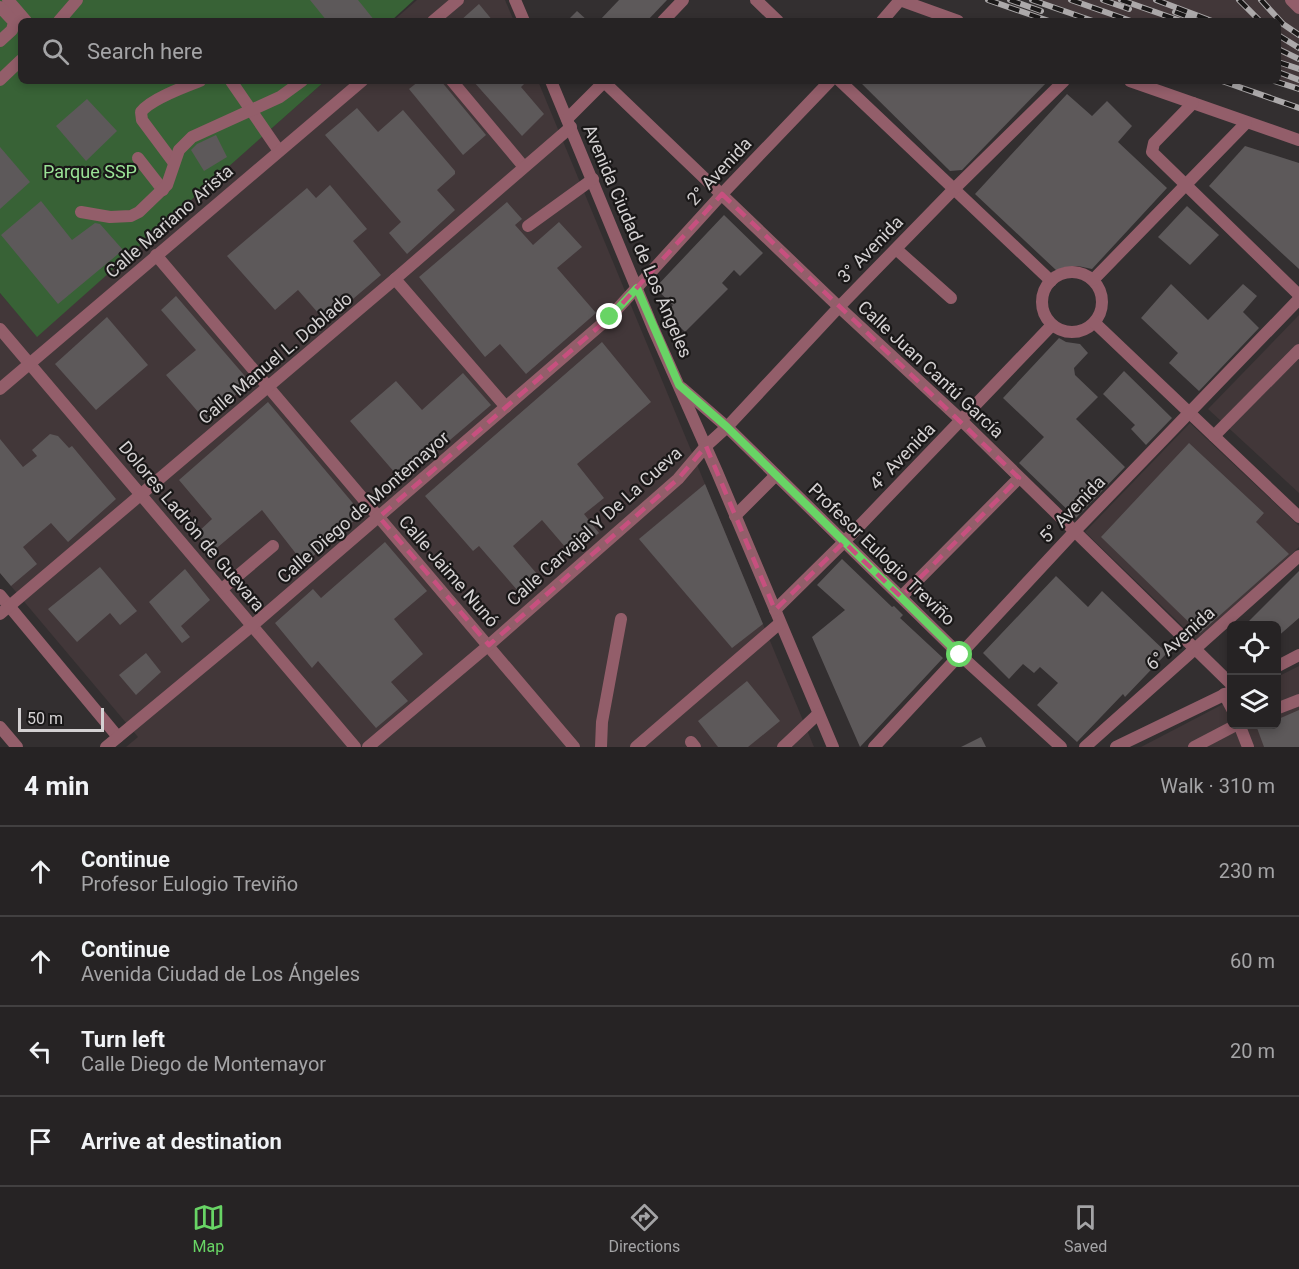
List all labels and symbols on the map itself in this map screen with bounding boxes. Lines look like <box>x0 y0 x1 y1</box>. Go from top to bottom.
street label: Avenida Ciudad de Los Ángeles <box>579 121 697 361</box>
street label: 2° Avenida <box>682 133 756 209</box>
street label: Calle Mariano Arista <box>101 160 237 282</box>
park label: Parque SSP <box>43 161 137 182</box>
street label: 3° Avenida <box>833 211 907 287</box>
street label: Calle Manuel L. Doblado <box>194 288 356 428</box>
street label: Calle Juan Cantú García <box>854 296 1008 442</box>
route end <box>596 303 622 329</box>
street label: 4° Avenida <box>865 418 939 494</box>
street label: Calle Diego de Montemayor <box>273 427 453 587</box>
street label: Dolores Ladròn de Guevara <box>115 437 269 615</box>
street label: Calle Carvajal Y De La Cueva <box>502 442 686 610</box>
street label: 5° Avenida <box>1035 471 1109 547</box>
street label: Profesor Eulogio Treviño <box>804 479 960 629</box>
street label: Calle Jaime Nunó <box>395 511 503 631</box>
street label: 6° Avenida <box>1141 602 1219 674</box>
route start <box>946 641 972 667</box>
scale bar <box>18 705 104 732</box>

